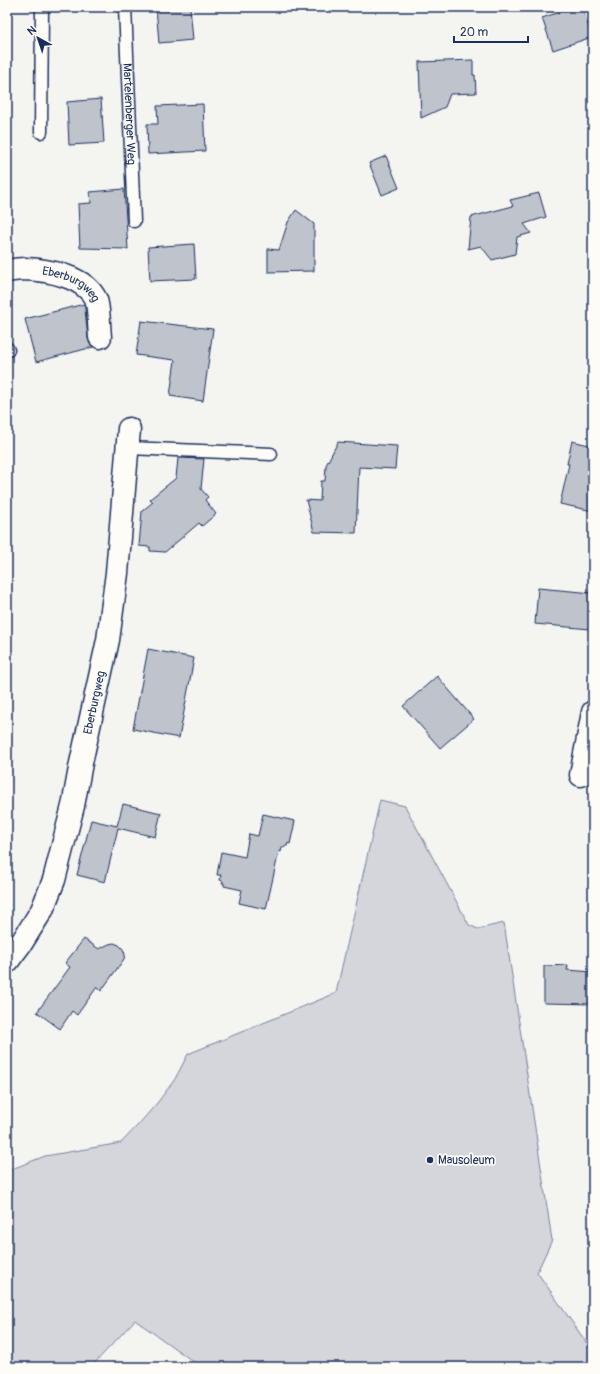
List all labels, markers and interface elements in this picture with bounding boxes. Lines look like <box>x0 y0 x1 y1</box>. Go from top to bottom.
north arrow <box>18 18 58 58</box>
scale bar <box>454 18 528 44</box>
text: N <box>25 23 39 38</box>
text: 20 m <box>460 25 489 40</box>
street label: Martelenberger Weg <box>119 63 139 165</box>
street label: Eberburgweg <box>41 264 103 305</box>
street label: Eberburgweg <box>80 669 109 736</box>
place label: Mausoleum <box>438 1153 495 1168</box>
marker: Mausoleum <box>425 1155 435 1165</box>

